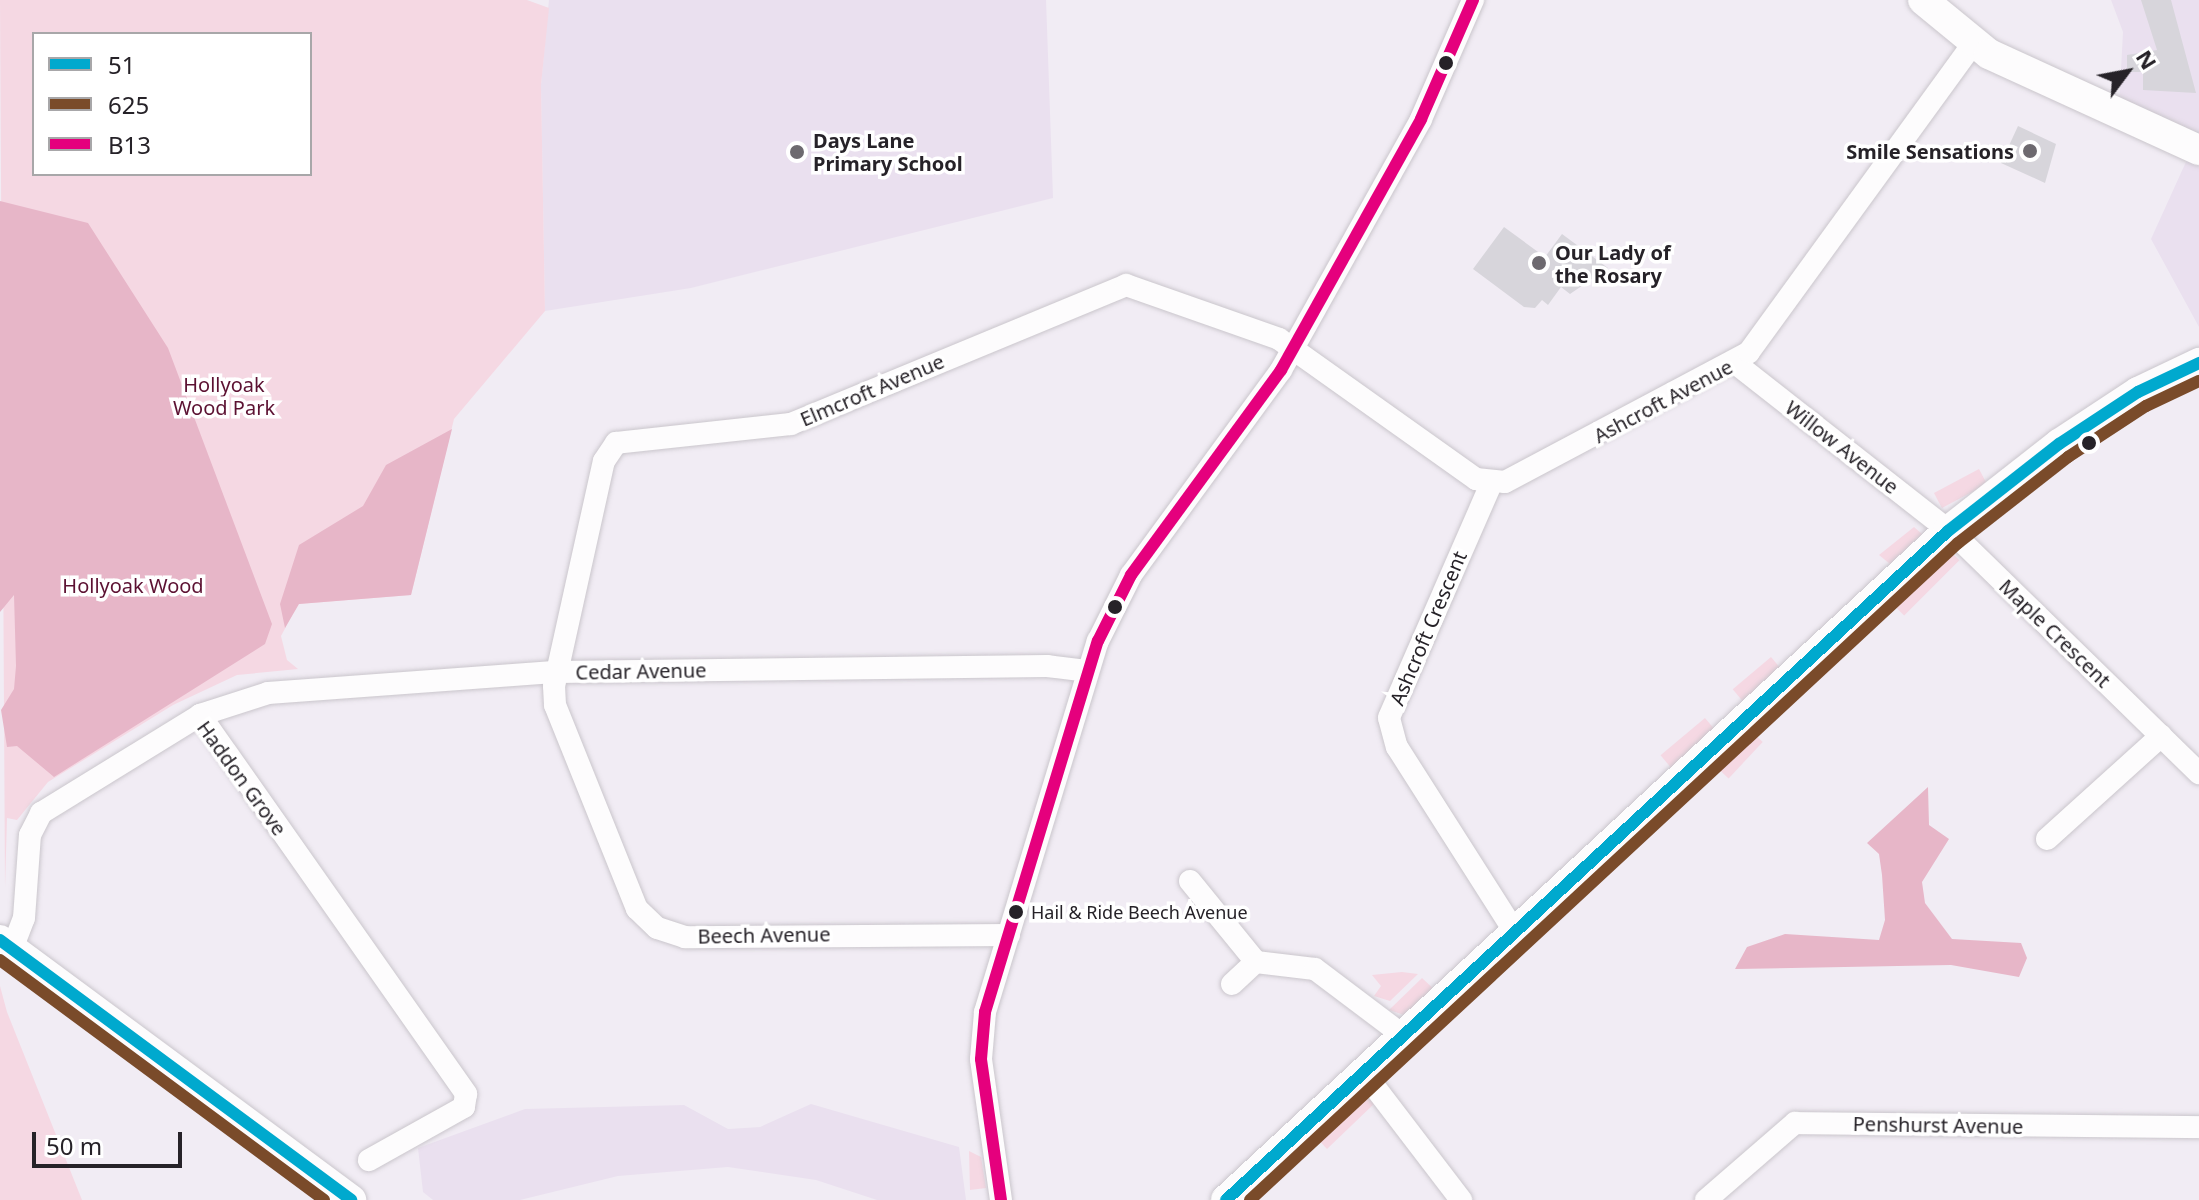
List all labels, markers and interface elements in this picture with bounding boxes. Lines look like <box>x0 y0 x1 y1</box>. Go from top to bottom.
legend <box>32 32 312 176</box>
north arrow <box>2087 32 2167 112</box>
text: N <box>2130 44 2165 75</box>
text: 51 <box>108 48 135 81</box>
unlabelled marker <box>1438 55 1454 71</box>
text: 625 <box>108 88 149 121</box>
text: B13 <box>108 128 151 161</box>
place label: Days Lane Primary School <box>813 128 963 175</box>
place label: Smile Sensations <box>1846 139 2014 163</box>
marker: Smile Sensations <box>2021 142 2039 160</box>
marker: Days Lane Primary School <box>788 143 806 161</box>
place label: Our Lady of the Rosary <box>1555 240 1671 287</box>
marker: Our Lady of the Rosary <box>1530 254 1548 272</box>
street label: Elmcroft Avenue <box>796 349 948 431</box>
street label: Ashcroft Avenue <box>1589 354 1737 448</box>
park label: Hollyoak Wood Park <box>173 372 275 419</box>
street label: Willow Avenue <box>1781 395 1903 499</box>
unlabelled marker <box>2081 435 2097 451</box>
street label: Ashcroft Crescent <box>1385 547 1471 709</box>
park label: Hollyoak Wood <box>62 573 204 597</box>
street label: Maple Crescent <box>1994 574 2116 692</box>
unlabelled marker <box>1107 599 1123 615</box>
street label: Cedar Avenue <box>575 658 707 684</box>
street label: Haddon Grove <box>192 716 292 840</box>
place label: Hail & Ride Beech Avenue <box>1031 901 1248 923</box>
marker: Hail & Ride Beech Avenue <box>1008 904 1024 920</box>
street label: Beech Avenue <box>697 922 831 948</box>
street label: Penshurst Avenue <box>1853 1112 2023 1138</box>
scale bar <box>36 1116 186 1166</box>
text: 50 m <box>46 1129 102 1162</box>

